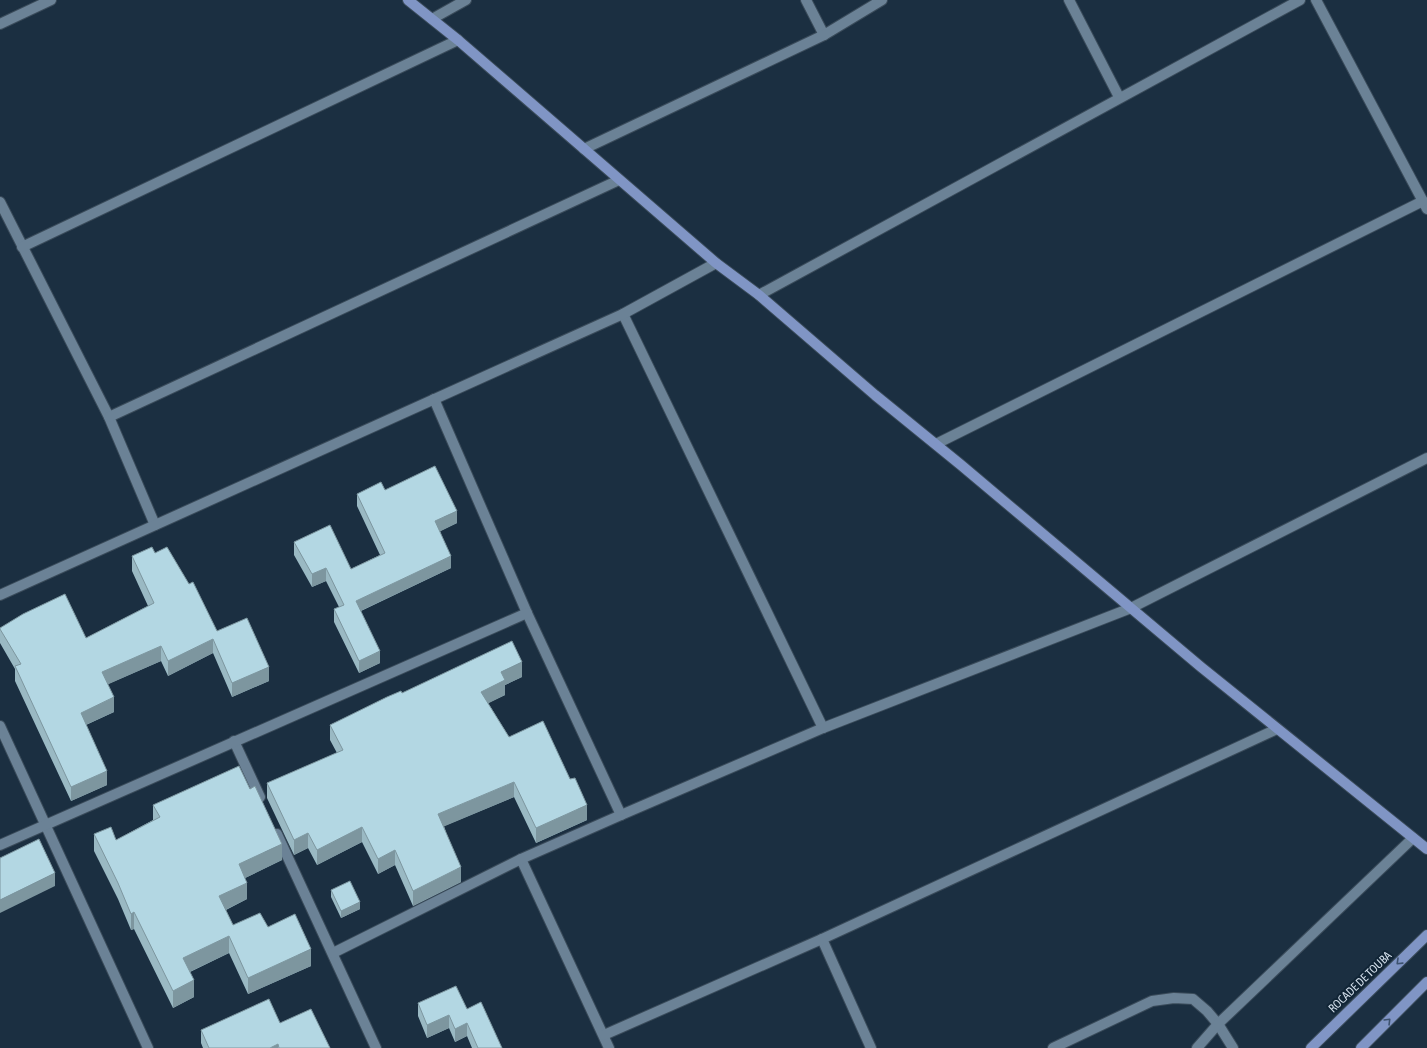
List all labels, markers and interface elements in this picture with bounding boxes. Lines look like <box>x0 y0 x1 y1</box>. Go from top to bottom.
street label: ROCADE DE TOUBA <box>1326 948 1394 1015</box>
one-way arrow <box>1396 957 1404 965</box>
one-way arrow <box>1383 1018 1391 1025</box>

